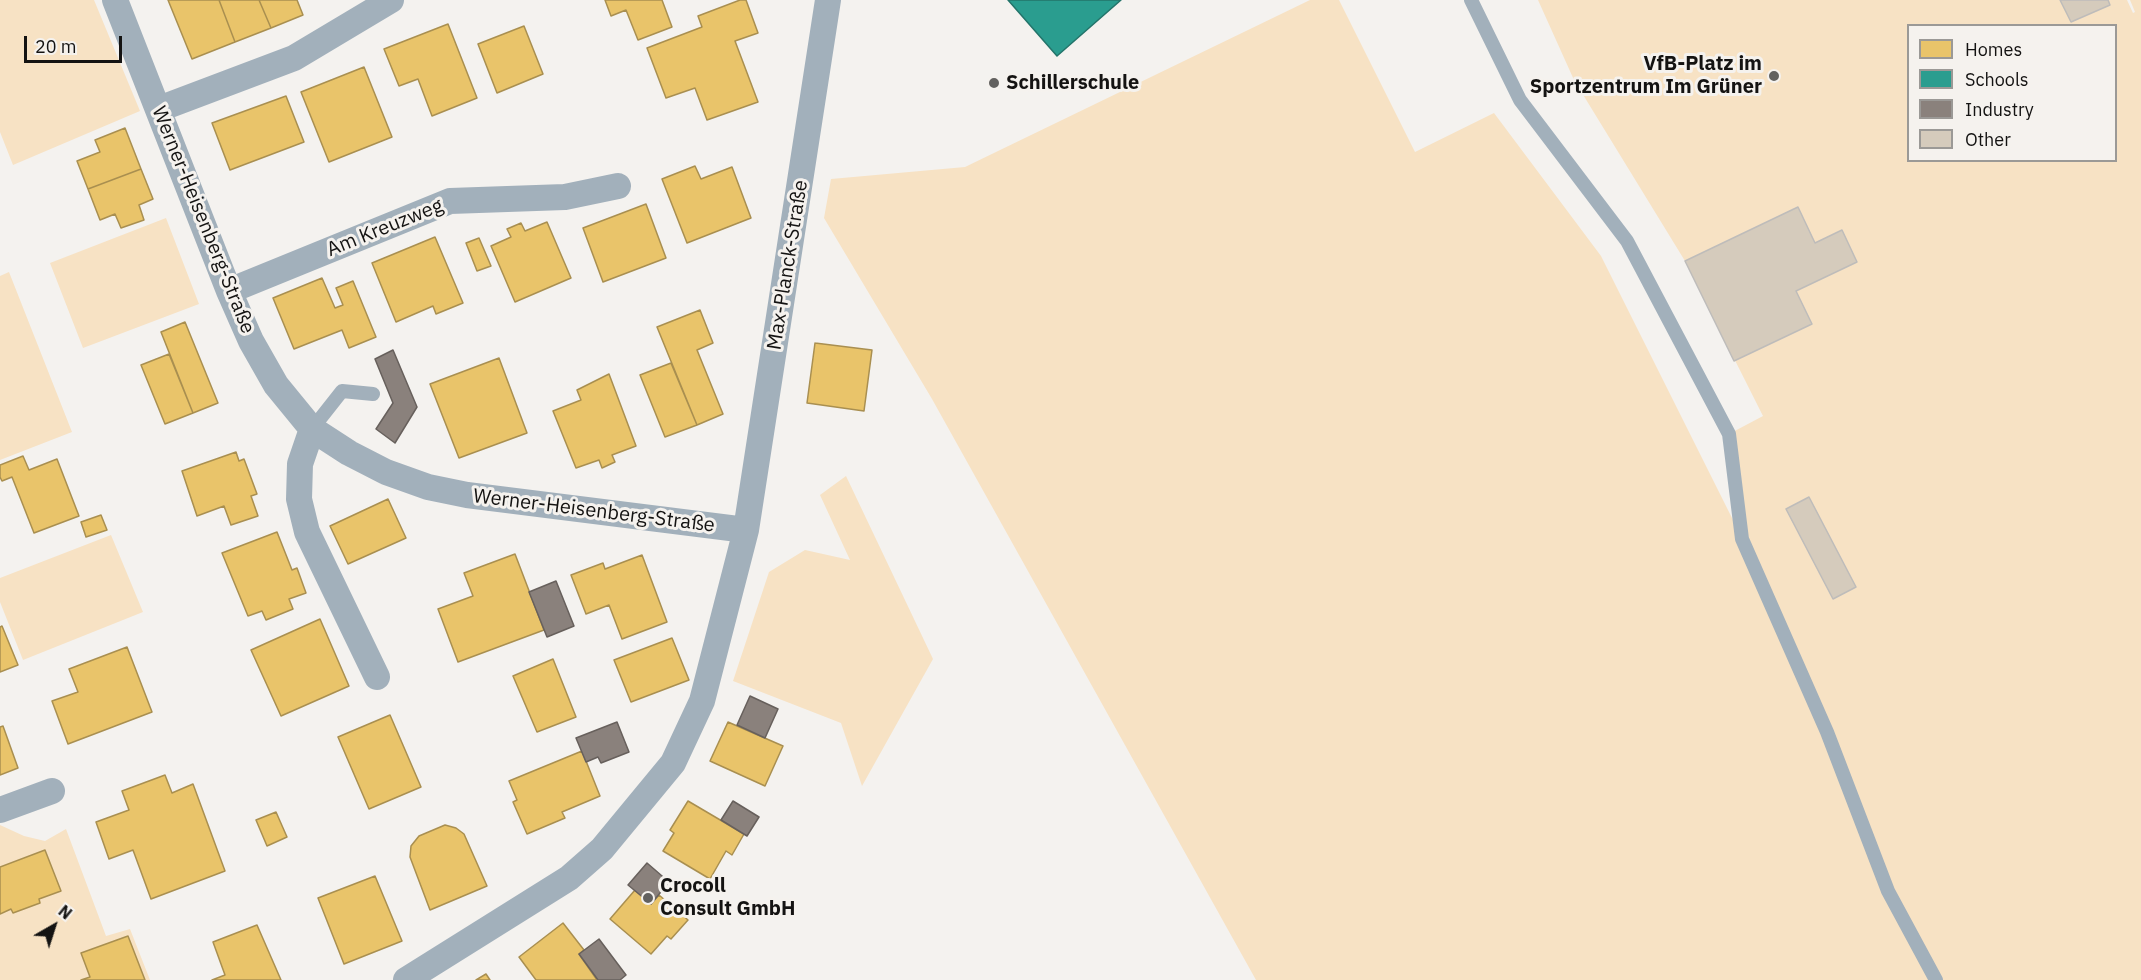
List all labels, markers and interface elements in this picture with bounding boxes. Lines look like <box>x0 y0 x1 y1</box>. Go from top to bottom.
scale bar <box>27 24 124 62</box>
legend <box>1907 24 2117 162</box>
text: 20 m <box>35 35 77 58</box>
text: Homes <box>1965 38 2022 61</box>
place label: VfB-Platz im Sportzentrum Im Grüner <box>1530 52 1762 99</box>
text: Schools <box>1965 68 2029 91</box>
marker: VfB-Platz im Sportzentrum Im Grüner <box>1767 69 1781 83</box>
place label: Schillerschule <box>1006 71 1139 95</box>
marker: Schillerschule <box>987 76 1001 90</box>
text: Industry <box>1965 98 2034 121</box>
street label: Werner-Heisenberg-Straße <box>146 103 260 337</box>
text: Other <box>1965 128 2011 151</box>
street label: Max-Planck-Straße <box>763 178 813 352</box>
street label: Am Kreuzweg <box>323 194 447 262</box>
street label: Werner-Heisenberg-Straße <box>472 484 716 538</box>
place label: Crocoll Consult GmbH <box>660 874 795 921</box>
marker: Crocoll Consult GmbH <box>641 891 655 905</box>
north arrow <box>24 896 84 956</box>
text: N <box>55 901 76 923</box>

